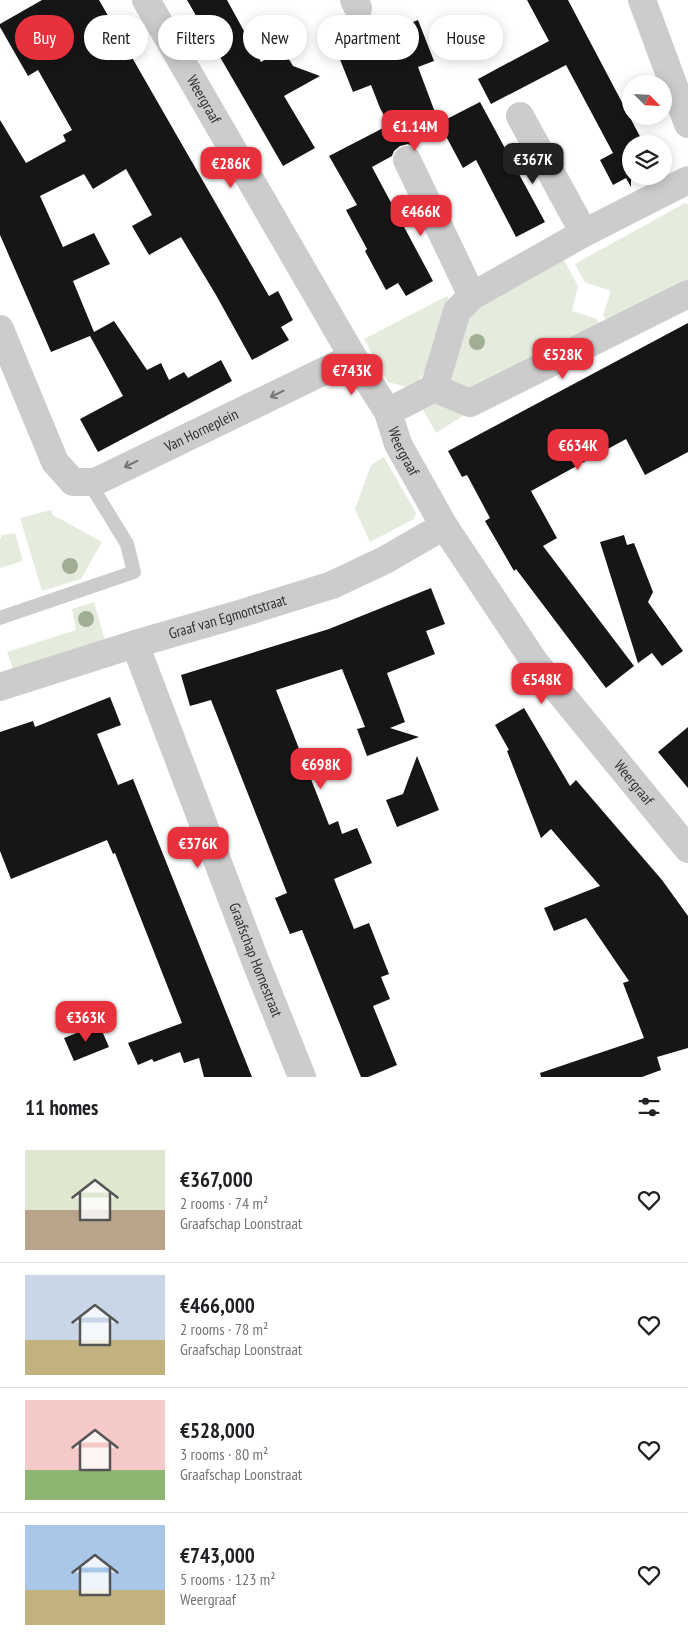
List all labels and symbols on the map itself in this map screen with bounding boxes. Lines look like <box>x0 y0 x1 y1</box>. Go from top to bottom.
street label: Weergraaf <box>183 72 226 128</box>
north arrow <box>622 75 672 125</box>
pin: €1.14M <box>374 110 456 152</box>
pin: €367K <box>498 142 568 185</box>
pin: €286K <box>196 146 266 189</box>
pin: €466K <box>386 194 456 237</box>
pin: €528K <box>528 338 598 380</box>
pin: €743K <box>317 354 387 396</box>
one-way arrow <box>270 389 285 399</box>
street label: Van Horneplein <box>160 404 241 456</box>
street label: Weergraaf <box>384 424 424 480</box>
pin: €634K <box>543 428 613 471</box>
one-way arrow <box>124 460 139 470</box>
street label: Graaf van Egmontstraat <box>166 590 288 643</box>
pin: €548K <box>507 662 577 705</box>
pin: €698K <box>286 748 356 790</box>
street label: Weergraaf <box>610 756 659 810</box>
pin: €376K <box>163 826 233 869</box>
street label: Graafschap Hornestraat <box>225 900 287 1020</box>
pin: €363K <box>51 1000 121 1043</box>

